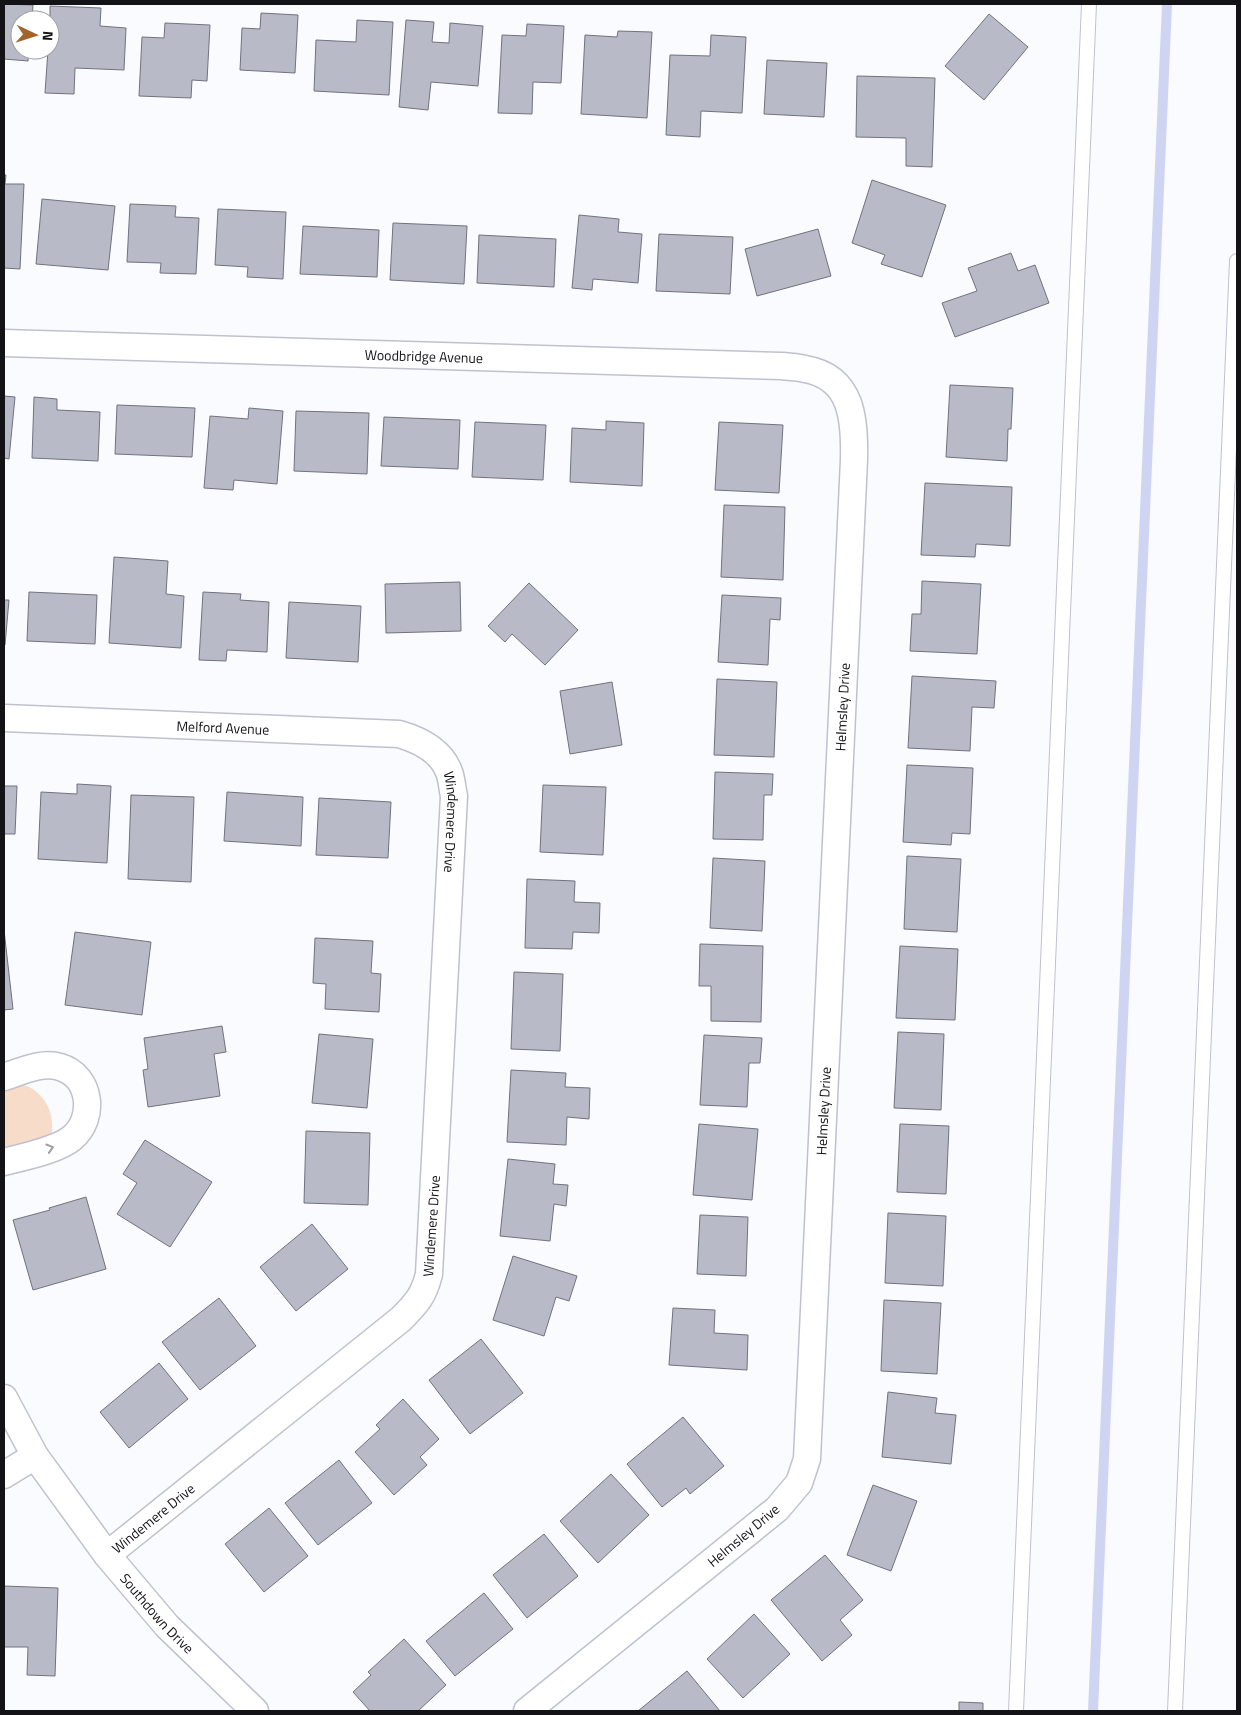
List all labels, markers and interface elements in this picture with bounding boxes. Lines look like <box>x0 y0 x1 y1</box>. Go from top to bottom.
north arrow <box>10 10 60 60</box>
text: N <box>38 30 59 42</box>
street label: Woodbridge Avenue <box>364 343 483 368</box>
street label: Helmsley Drive <box>829 662 855 752</box>
street label: Melford Avenue <box>176 714 270 739</box>
street label: Windemere Drive <box>439 769 465 873</box>
street label: Helmsley Drive <box>810 1066 836 1156</box>
one-way arrow <box>46 1143 54 1153</box>
street label: Windemere Drive <box>417 1175 445 1277</box>
street label: Windemere Drive <box>107 1478 199 1558</box>
street label: Helmsley Drive <box>702 1498 784 1572</box>
street label: Southdown Drive <box>116 1568 199 1658</box>

